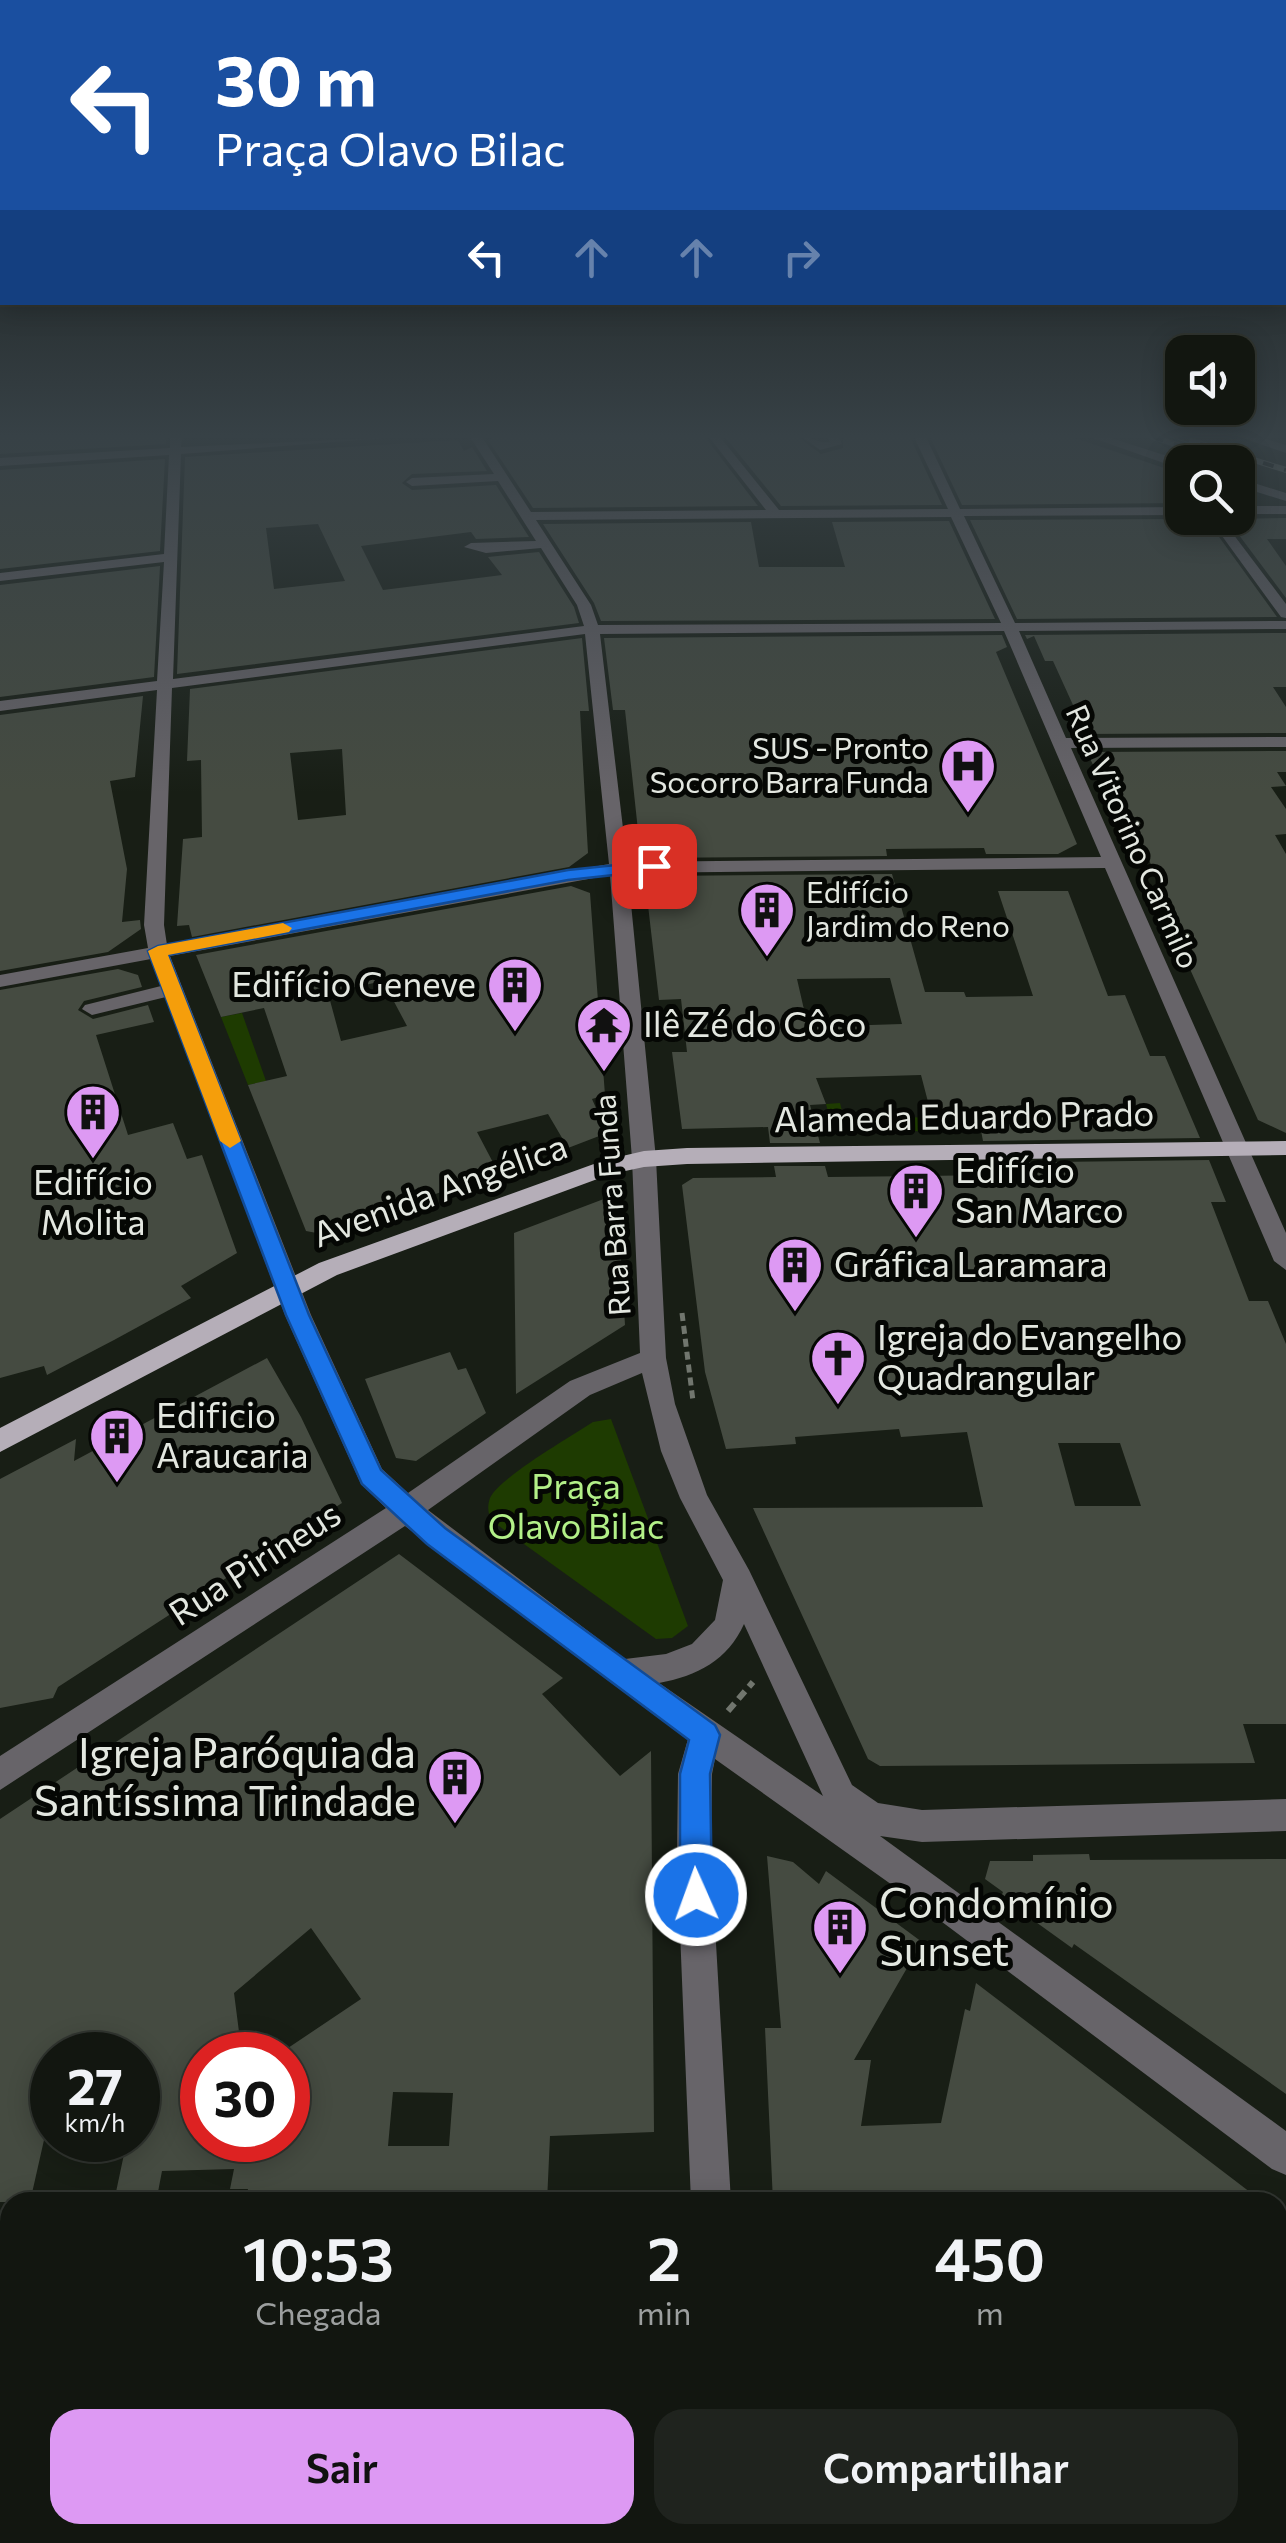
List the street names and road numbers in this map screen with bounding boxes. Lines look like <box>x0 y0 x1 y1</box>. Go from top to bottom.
street label: Rua Vitorino Carmilo <box>1059 698 1209 974</box>
street label: Alameda Eduardo Prado <box>773 1090 1155 1139</box>
street label: Rua Barra Funda <box>584 1093 637 1317</box>
street label: Avenida Angélica <box>306 1123 572 1255</box>
street label: Rua Pirineus <box>160 1491 347 1633</box>

